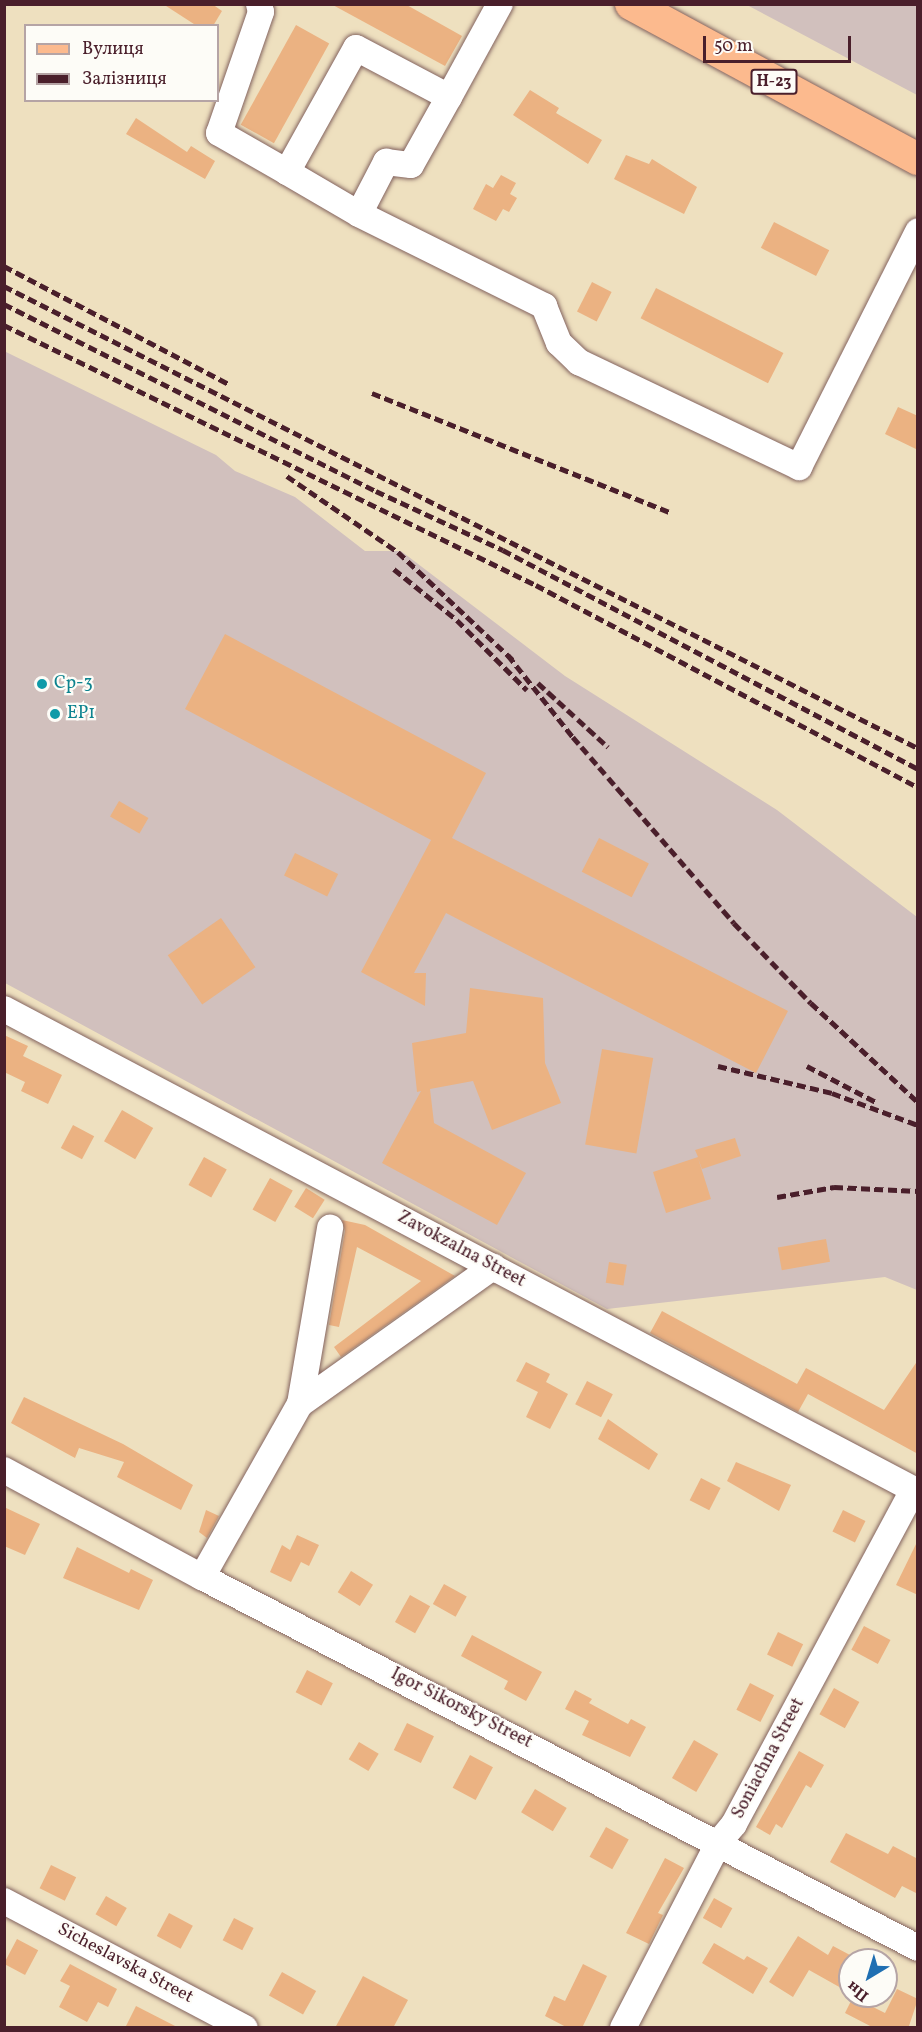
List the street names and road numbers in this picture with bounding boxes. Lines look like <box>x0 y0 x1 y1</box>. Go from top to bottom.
road number: Н-23 <box>750 69 798 95</box>
street label: Zavokzalna Street <box>393 1207 529 1293</box>
street label: Igor Sikorsky Street <box>386 1664 536 1754</box>
street label: Soniachna Street <box>728 1695 810 1823</box>
street label: Sicheslavska Street <box>53 1919 197 2009</box>

